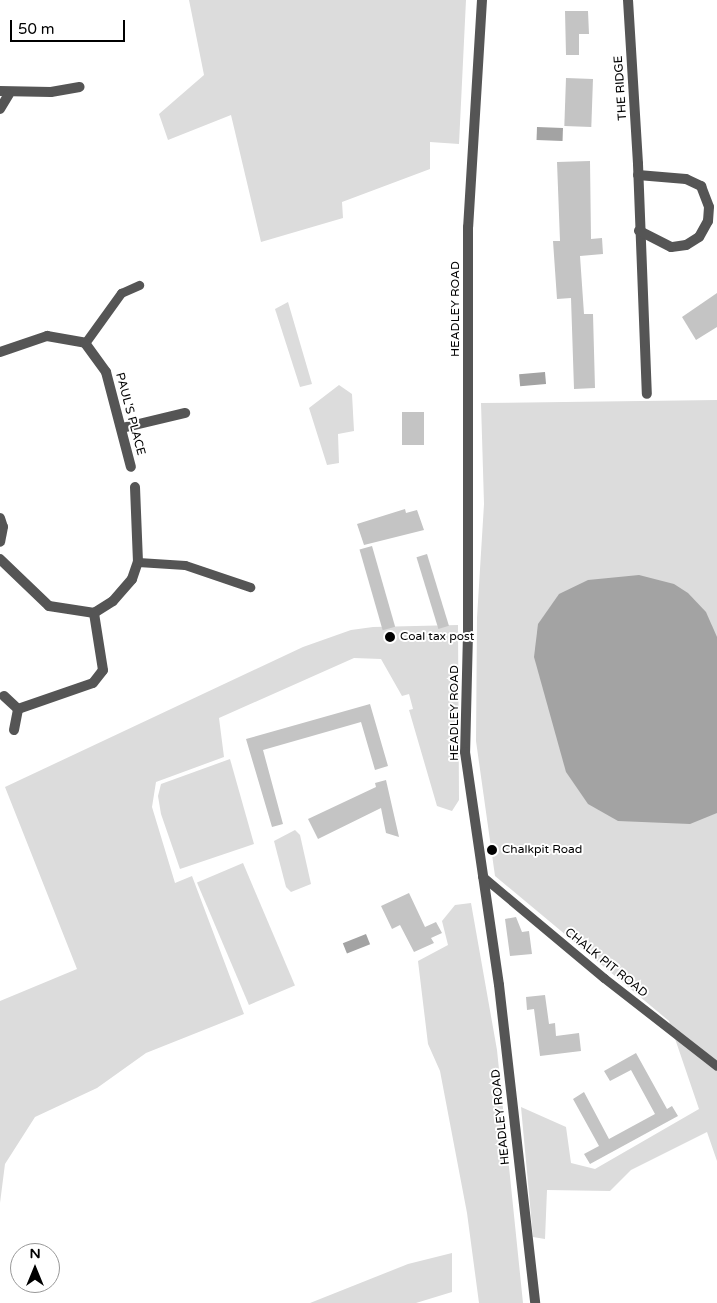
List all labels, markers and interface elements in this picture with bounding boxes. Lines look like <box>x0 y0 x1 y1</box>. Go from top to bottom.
scale bar <box>12 10 128 42</box>
text: 50 m <box>18 20 55 38</box>
street label: THE RIDGE <box>612 55 630 121</box>
street label: HEADLEY ROAD <box>449 261 463 357</box>
street label: PAUL'S PLACE <box>112 371 148 457</box>
place label: Coal tax post <box>400 630 474 644</box>
marker: Coal tax post <box>384 631 396 643</box>
street label: HEADLEY ROAD <box>448 665 462 761</box>
place label: Chalkpit Road <box>502 843 582 857</box>
marker: Chalkpit Road <box>486 844 498 856</box>
street label: CHALK PIT ROAD <box>562 925 650 1001</box>
street label: HEADLEY ROAD <box>489 1068 513 1166</box>
north arrow <box>10 1243 60 1293</box>
text: N <box>29 1245 41 1262</box>

